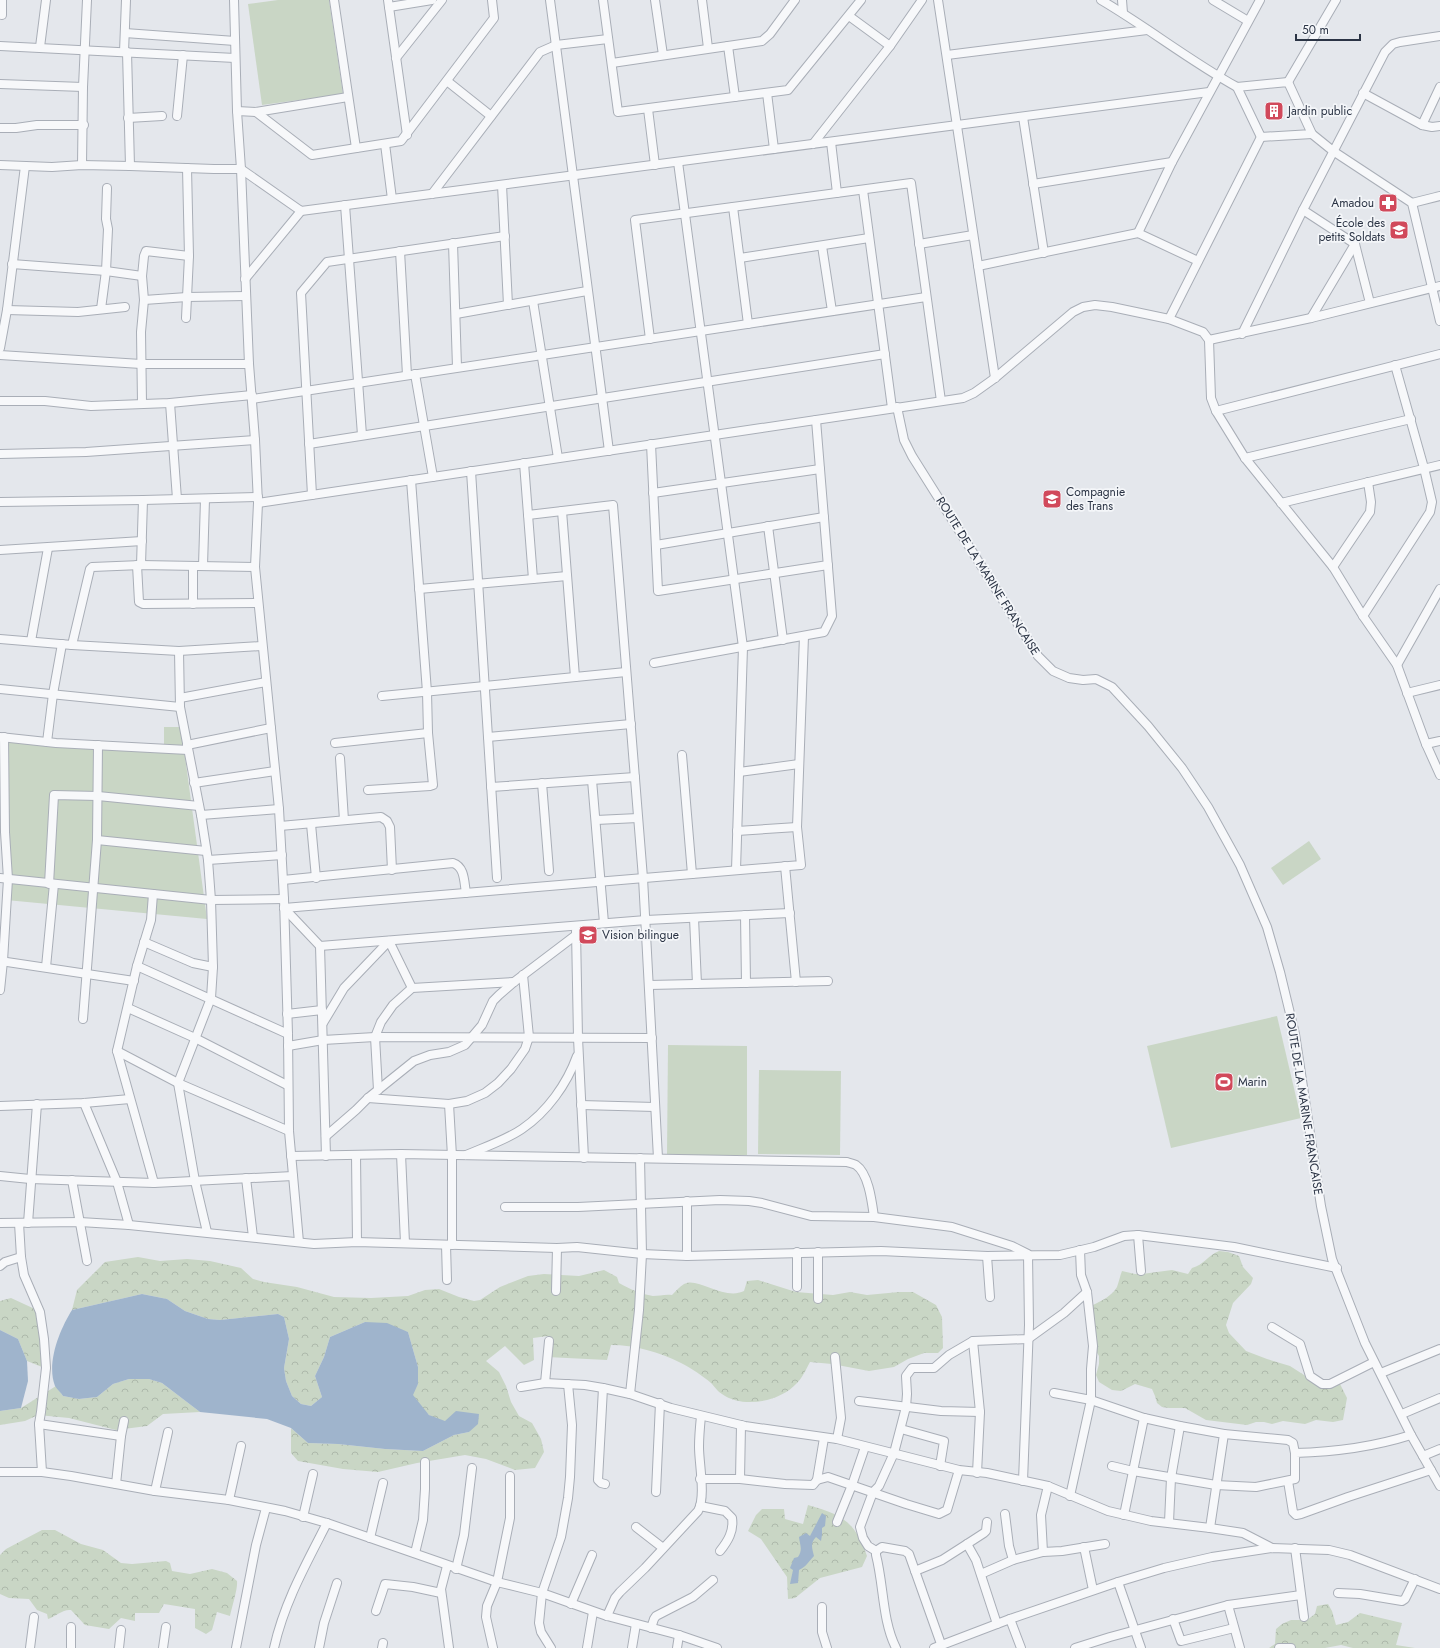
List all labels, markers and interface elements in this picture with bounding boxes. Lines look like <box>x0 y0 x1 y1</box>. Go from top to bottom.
scale bar <box>1296 16 1360 42</box>
text: 50 m <box>1302 21 1329 39</box>
building icon: Jardin public <box>1263 100 1285 122</box>
place label: Jardin public <box>1286 102 1352 120</box>
pharmacy icon: Amadou <box>1377 192 1399 214</box>
place label: Amadou <box>1331 194 1374 212</box>
place label: École des petits Soldats <box>1318 214 1385 246</box>
school or university icon: École des petits Soldats <box>1388 219 1410 241</box>
place label: Compagnie des Trans <box>1066 483 1125 515</box>
school or university icon: Compagnie des Trans <box>1041 488 1063 510</box>
street label: ROUTE DE LA MARINE FRANCAISE <box>932 493 1044 659</box>
school or university icon: Vision bilingue <box>577 924 599 946</box>
place label: Vision bilingue <box>602 926 679 944</box>
street label: ROUTE DE LA MARINE FRANCAISE <box>1281 1012 1327 1196</box>
sports icon: Marin <box>1213 1071 1235 1093</box>
place label: Marin <box>1238 1073 1267 1091</box>

